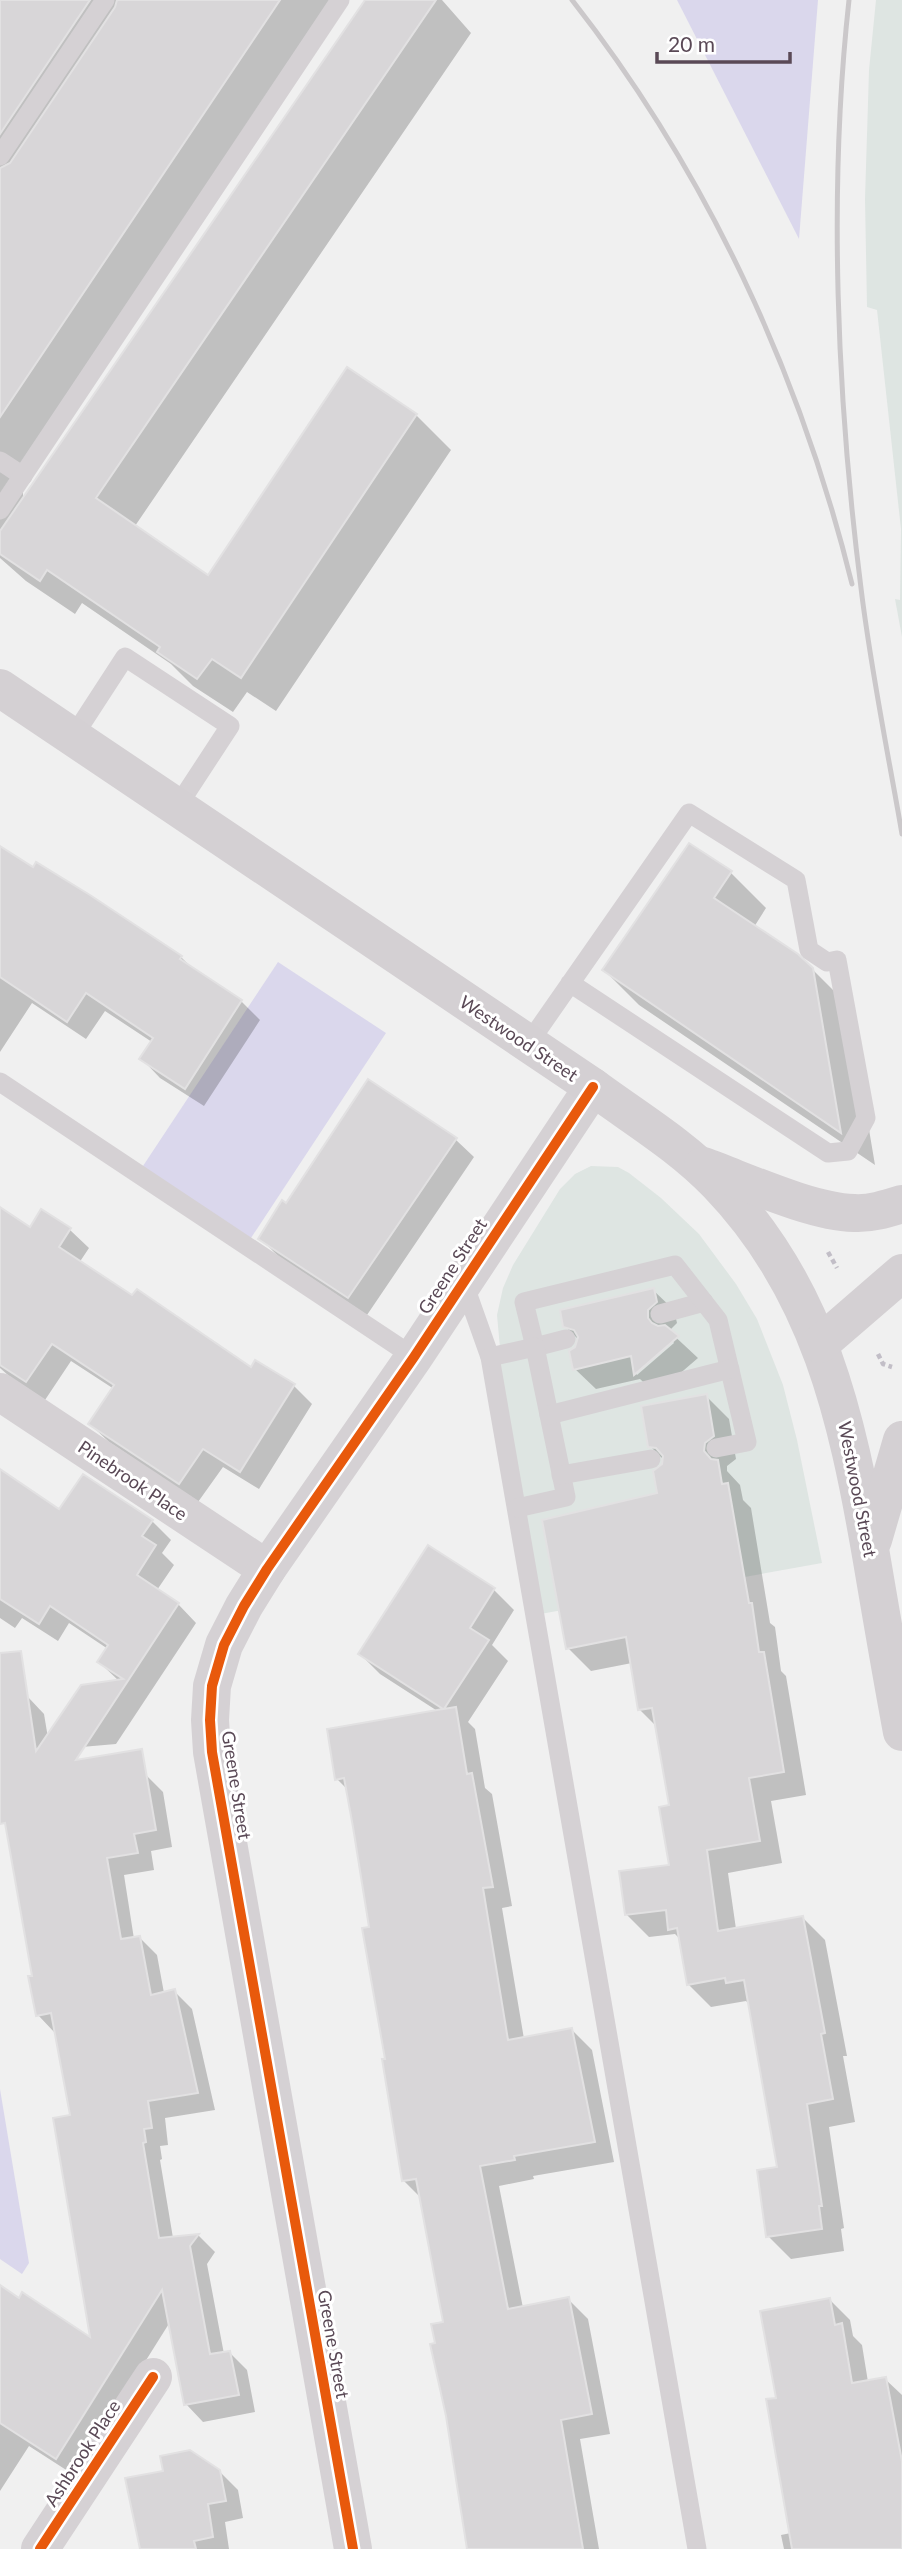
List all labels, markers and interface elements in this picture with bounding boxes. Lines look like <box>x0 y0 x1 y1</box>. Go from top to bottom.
scale bar <box>657 21 790 65</box>
text: 20 m <box>668 31 715 56</box>
street label: Westwood Street <box>456 990 583 1086</box>
street label: Greene Street <box>413 1214 491 1318</box>
street label: Westwood Street <box>834 1419 882 1559</box>
street label: Pinebrook Place <box>74 1435 192 1525</box>
street label: Greene Street <box>218 1729 257 1841</box>
street label: Greene Street <box>314 2288 354 2400</box>
street label: Ashbrook Place <box>39 2396 125 2510</box>

